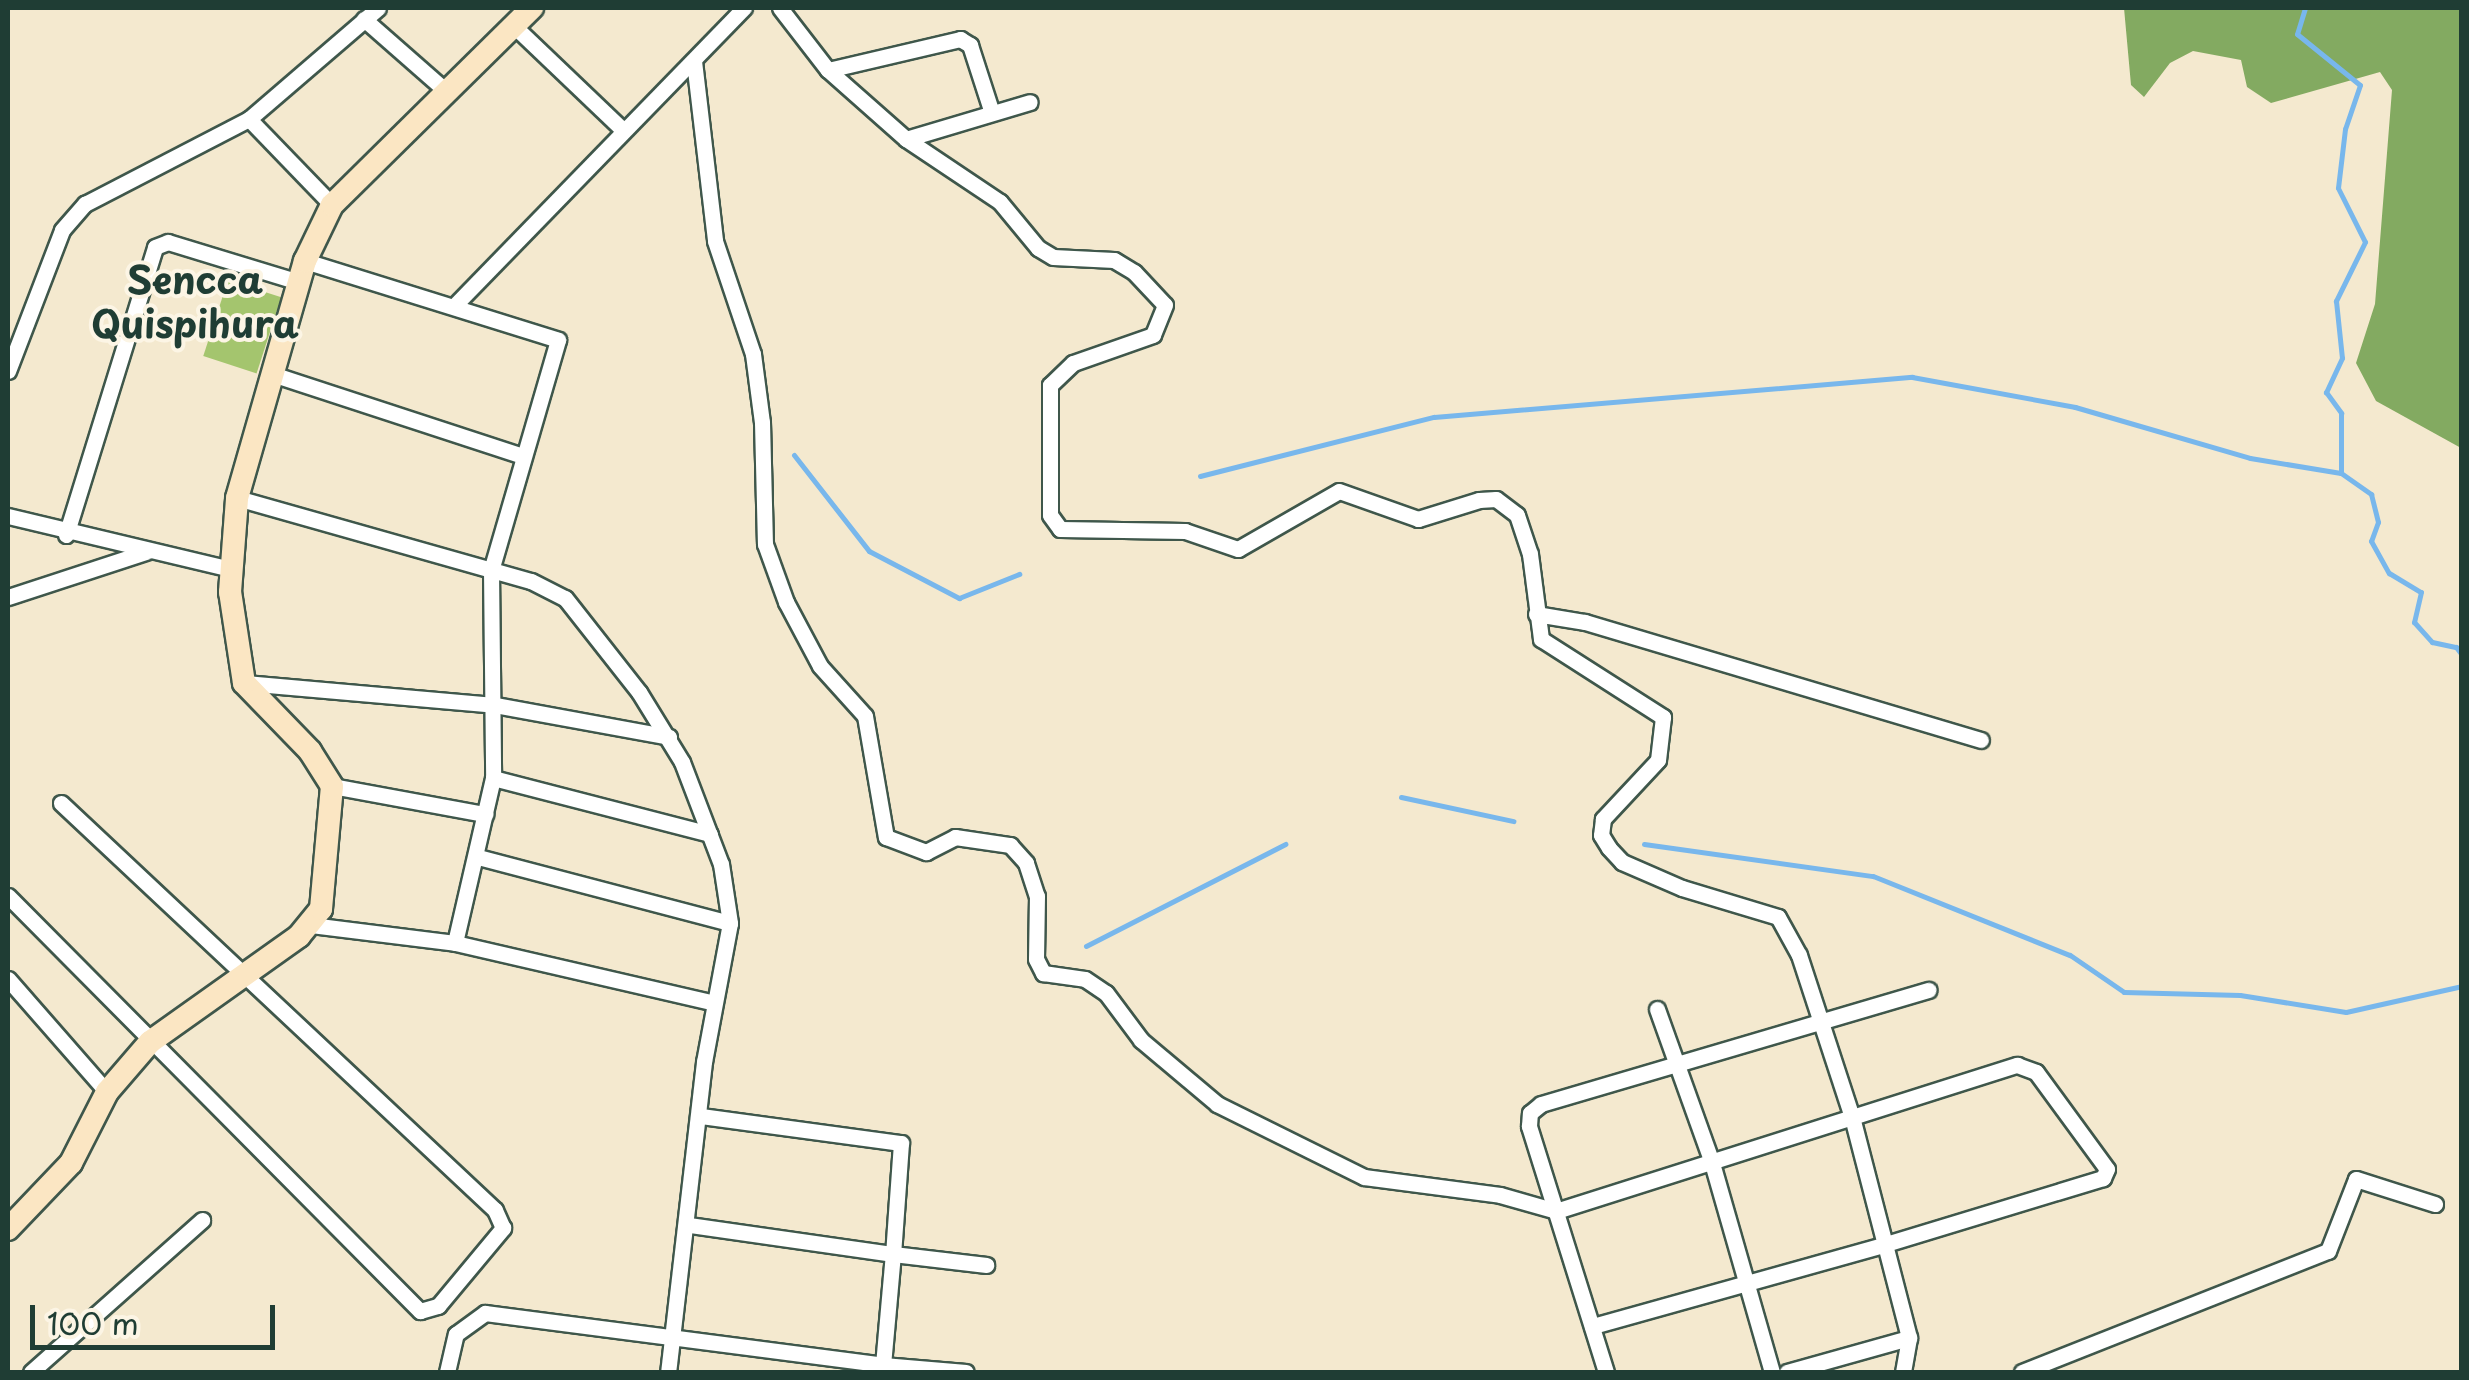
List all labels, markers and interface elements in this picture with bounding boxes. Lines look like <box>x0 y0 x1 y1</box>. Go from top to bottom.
district label: Sencca Quispihura <box>91 256 299 346</box>
scale bar <box>35 1285 280 1347</box>
text: 100 m <box>47 1300 139 1345</box>

